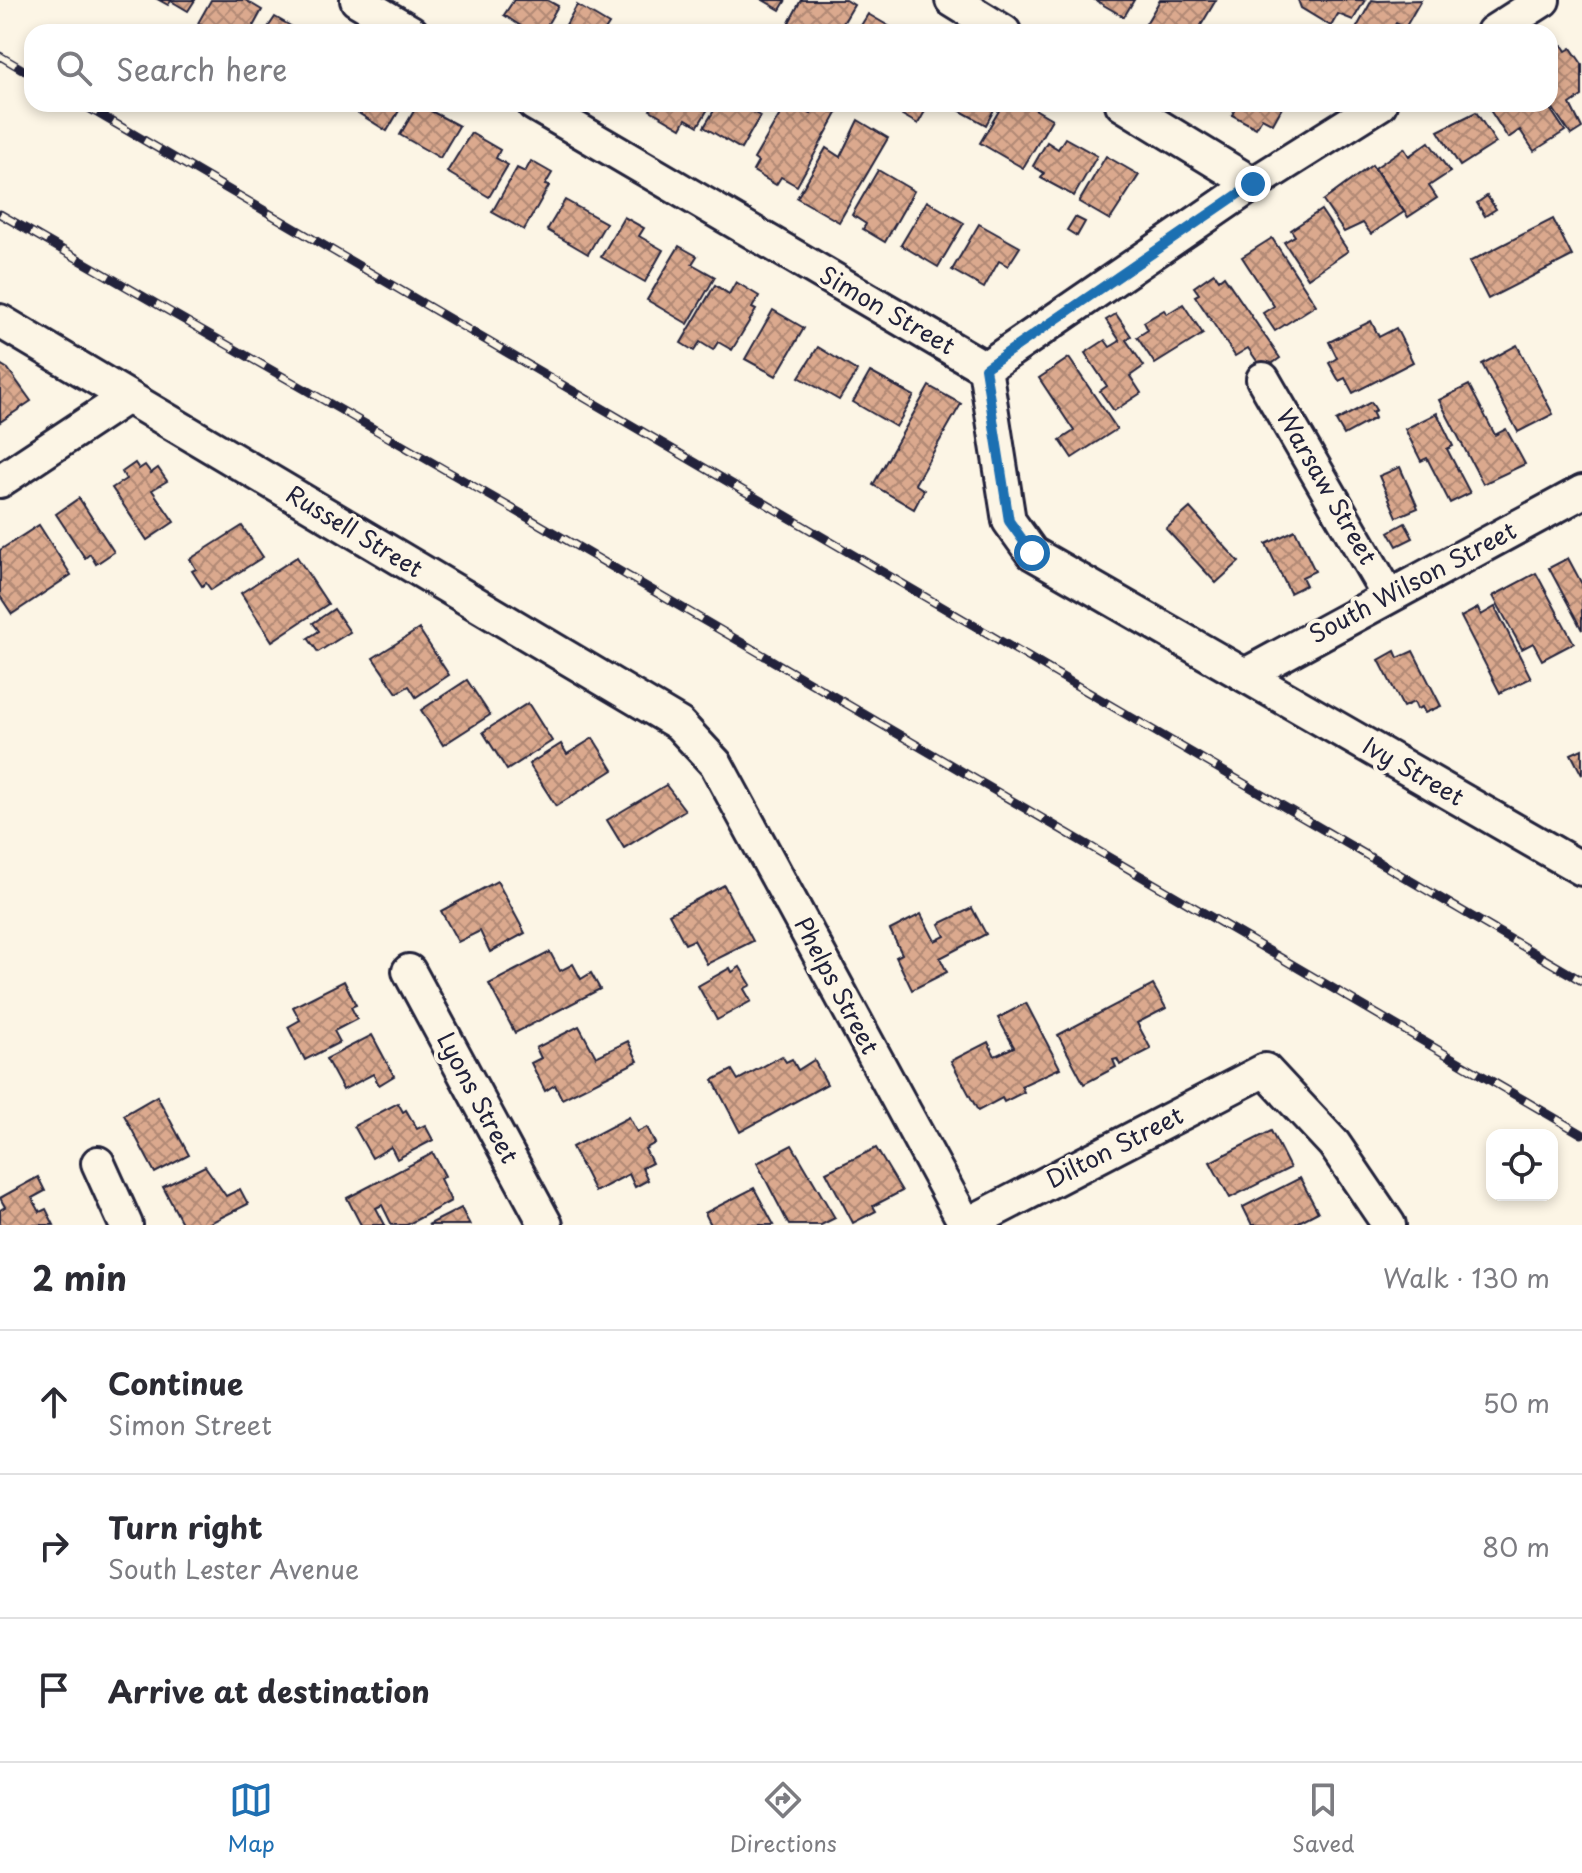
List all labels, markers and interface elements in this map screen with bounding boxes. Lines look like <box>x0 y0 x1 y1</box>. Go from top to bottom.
search box <box>24 24 1558 112</box>
icon: search <box>52 46 96 90</box>
text: Search here <box>116 46 288 91</box>
route end <box>1235 166 1271 202</box>
street label: Simon Street <box>813 256 963 363</box>
street label: Warsaw Street <box>1268 401 1387 571</box>
street label: Russell Street <box>280 475 431 586</box>
street label: South Wilson Street <box>1302 511 1522 651</box>
route start <box>1014 535 1050 571</box>
street label: Ivy Street <box>1356 727 1472 814</box>
street label: Phelps Street <box>786 910 889 1060</box>
street label: Lyons Street <box>429 1025 529 1169</box>
street label: Dilton Street <box>1039 1096 1189 1196</box>
map controls <box>1486 1129 1558 1201</box>
button: locate <box>1486 1129 1558 1201</box>
text: 2 min <box>32 1251 127 1303</box>
text: Walk · 130 m <box>1383 1258 1550 1297</box>
text: Continue <box>108 1360 243 1405</box>
icon: ahead <box>32 1380 76 1424</box>
text: 50 m <box>1483 1383 1550 1422</box>
text: Simon Street <box>108 1405 272 1444</box>
text: Turn right <box>108 1504 263 1549</box>
icon: right <box>32 1524 76 1568</box>
text: 80 m <box>1482 1527 1550 1566</box>
text: South Lester Avenue <box>108 1549 359 1588</box>
icon: arrive <box>32 1668 76 1712</box>
text: Arrive at destination <box>108 1668 430 1713</box>
tab: Map <box>228 1778 275 1859</box>
tab: Directions <box>730 1778 837 1859</box>
tab: Saved <box>1292 1778 1354 1859</box>

